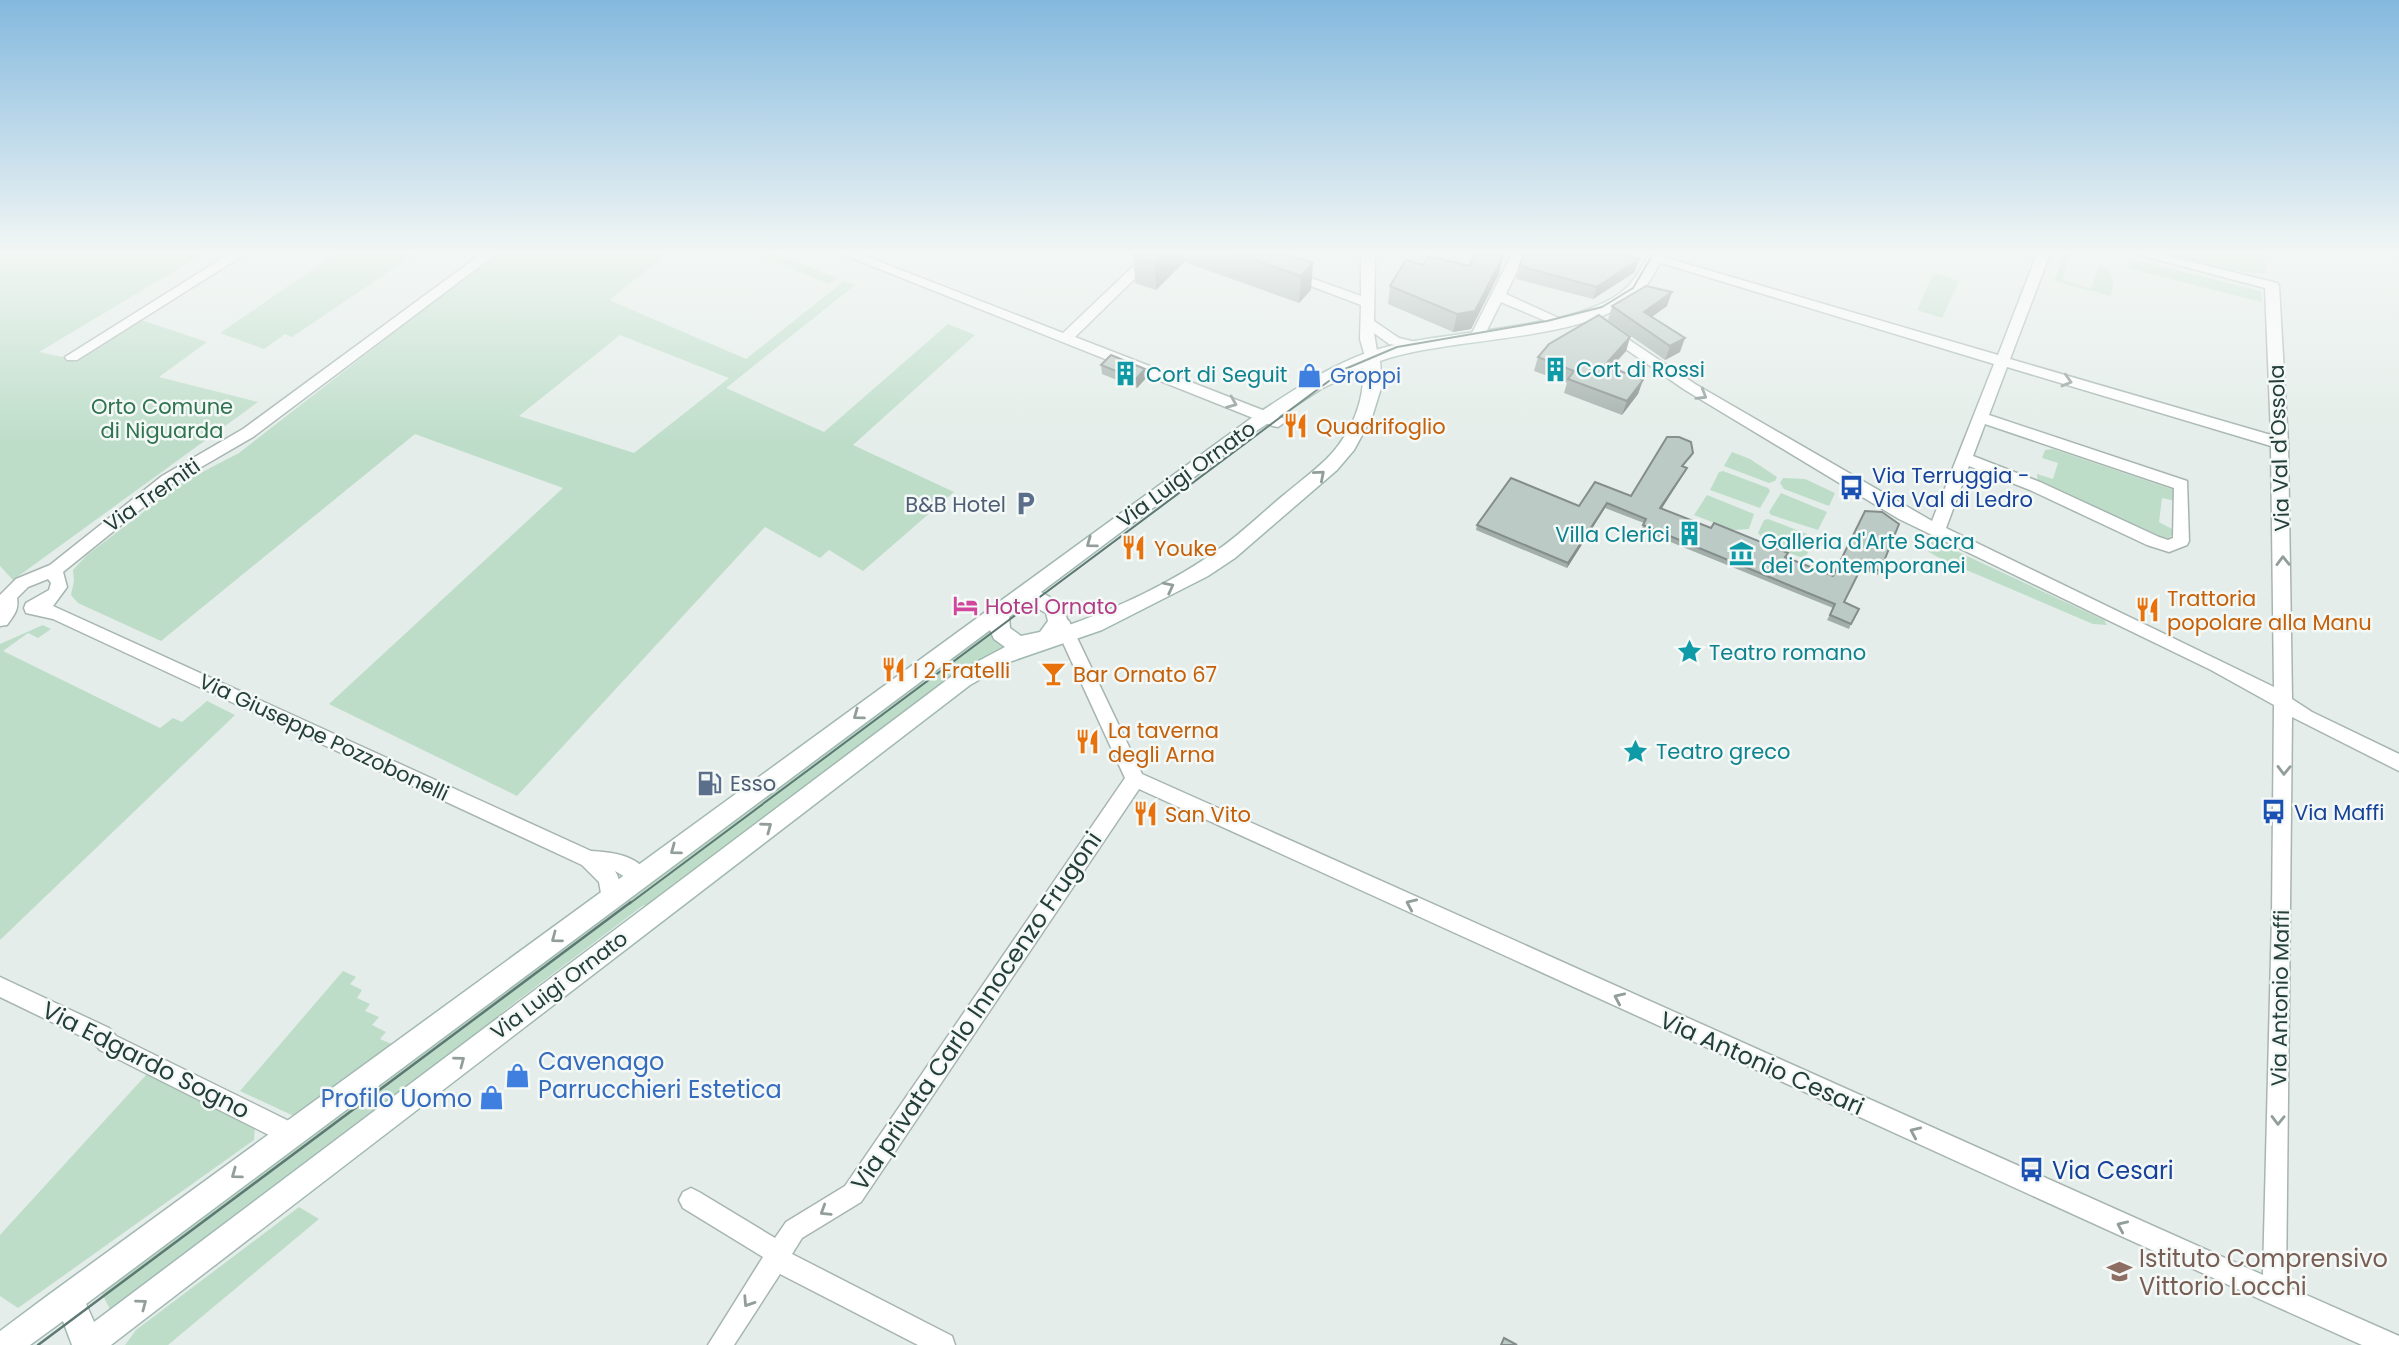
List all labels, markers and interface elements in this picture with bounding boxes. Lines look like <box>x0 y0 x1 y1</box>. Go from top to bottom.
building icon: Cort di Rossi <box>1542 355 1570 383</box>
place label: Cort di Rossi <box>1576 355 1705 384</box>
building icon: Cort di Seguit <box>1112 360 1140 388</box>
place label: Cort di Seguit <box>1146 360 1288 389</box>
shop icon: Groppi <box>1296 361 1324 389</box>
place label: Groppi <box>1330 361 1401 390</box>
street label: Via Val d'Ossola <box>2262 364 2296 532</box>
one-way arrow <box>2061 372 2073 387</box>
one-way arrow <box>1695 386 1708 399</box>
park label: Orto Comune di Niguarda <box>91 392 233 445</box>
one-way arrow <box>1225 394 1237 408</box>
restaurant icon: Quadrifoglio <box>1282 412 1310 440</box>
place label: Quadrifoglio <box>1316 412 1446 441</box>
street label: Via Luigi Ornato <box>1111 414 1261 534</box>
street label: Via Tremiti <box>98 451 206 539</box>
place label: Via Terruggia - Via Val di Ledro <box>1872 461 2033 514</box>
one-way arrow <box>1312 471 1325 483</box>
bus stop icon: Via Terruggia - Via Val di Ledro <box>1838 473 1866 501</box>
place label: B&B Hotel <box>905 490 1006 519</box>
parking icon: B&B Hotel <box>1012 490 1040 518</box>
place label: Villa Clerici <box>1555 520 1670 549</box>
building icon: Villa Clerici <box>1676 520 1704 548</box>
place label: Galleria d'Arte Sacra dei Contemporanei <box>1761 527 1975 580</box>
one-way arrow <box>1086 534 1099 547</box>
restaurant icon: Youke <box>1120 534 1148 562</box>
place label: Youke <box>1154 534 1217 563</box>
museum icon: Galleria d'Arte Sacra dei Contemporanei <box>1727 539 1755 567</box>
one-way arrow <box>2275 555 2291 565</box>
one-way arrow <box>1162 581 1174 595</box>
place label: Trattoria popolare alla Manu <box>2167 584 2372 637</box>
hotel icon: Hotel Ornato <box>951 592 979 620</box>
place label: Hotel Ornato <box>985 592 1117 621</box>
restaurant icon: Trattoria popolare alla Manu <box>2133 596 2161 624</box>
place icon: Teatro romano <box>1675 638 1703 666</box>
place label: Teatro romano <box>1709 638 1866 667</box>
restaurant icon: I 2 Fratelli <box>879 656 907 684</box>
place label: I 2 Fratelli <box>913 656 1010 685</box>
bar icon: Bar Ornato 67 <box>1039 660 1067 688</box>
place label: Bar Ornato 67 <box>1073 660 1217 689</box>
street label: Via Giuseppe Pozzobonelli <box>194 666 454 808</box>
one-way arrow <box>853 707 866 719</box>
place label: La taverna degli Arna <box>1108 716 1219 769</box>
restaurant icon: La taverna degli Arna <box>1074 728 1102 756</box>
place icon: Teatro greco <box>1622 737 1650 765</box>
place label: Teatro greco <box>1656 737 1790 766</box>
one-way arrow <box>2277 765 2292 776</box>
fuel station icon: Esso <box>696 769 724 797</box>
place label: Esso <box>730 769 776 798</box>
bus stop icon: Via Maffi <box>2260 798 2288 826</box>
place label: Via Maffi <box>2294 798 2384 827</box>
restaurant icon: San Vito <box>1131 800 1159 828</box>
place label: San Vito <box>1165 800 1251 829</box>
one-way arrow <box>759 822 772 835</box>
street label: Via privata Carlo Innocenzo Frugoni <box>843 825 1109 1197</box>
one-way arrow <box>670 841 682 854</box>
one-way arrow <box>1406 898 1418 912</box>
street label: Via Antonio Maffi <box>2264 909 2296 1087</box>
street label: Via Luigi Ornato <box>484 924 634 1046</box>
one-way arrow <box>551 930 563 942</box>
one-way arrow <box>1613 992 1626 1006</box>
street label: Via Edgardo Sogno <box>36 993 256 1127</box>
street label: Via Antonio Cesari <box>1655 1003 1869 1123</box>
place label: Cavenago Parrucchieri Estetica <box>538 1045 782 1106</box>
one-way arrow <box>452 1056 465 1069</box>
shop icon: Cavenago Parrucchieri Estetica <box>504 1061 532 1089</box>
place label: Profilo Uomo <box>321 1082 472 1115</box>
shop icon: Profilo Uomo <box>478 1084 506 1112</box>
one-way arrow <box>2270 1115 2285 1126</box>
one-way arrow <box>1910 1126 1922 1140</box>
place label: Via Cesari <box>2052 1154 2174 1187</box>
bus stop icon: Via Cesari <box>2018 1156 2046 1184</box>
one-way arrow <box>231 1166 244 1179</box>
one-way arrow <box>820 1202 833 1215</box>
one-way arrow <box>2117 1220 2130 1234</box>
place label: Istituto Comprensivo Vittorio Locchi <box>2139 1242 2388 1303</box>
school or university icon: Istituto Comprensivo Vittorio Locchi <box>2105 1258 2133 1286</box>
one-way arrow <box>743 1294 756 1307</box>
one-way arrow <box>135 1300 147 1313</box>

